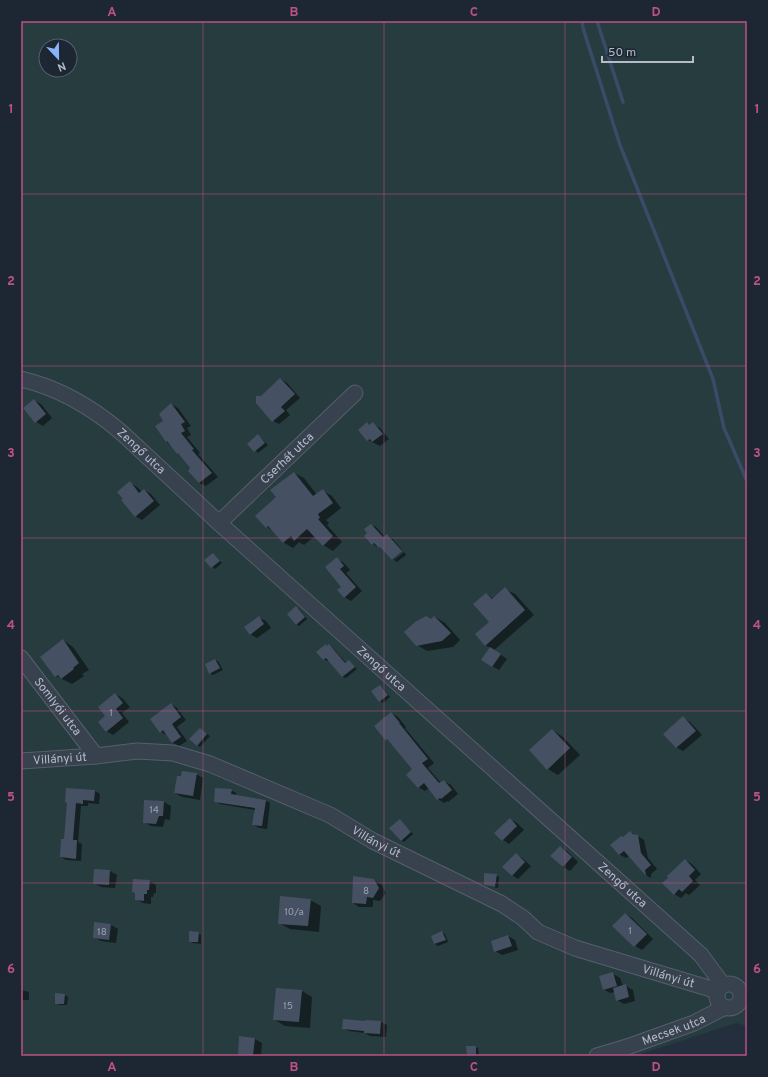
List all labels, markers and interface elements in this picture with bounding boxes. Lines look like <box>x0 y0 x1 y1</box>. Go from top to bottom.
text: A <box>107 5 117 21</box>
text: B <box>290 5 299 21</box>
text: C <box>470 5 478 21</box>
text: D <box>651 5 661 21</box>
north arrow <box>38 38 78 78</box>
scale bar <box>602 38 693 64</box>
text: 50 m <box>608 45 636 61</box>
text: N <box>55 58 68 74</box>
text: 1 <box>8 102 14 118</box>
text: 1 <box>754 102 760 118</box>
text: 2 <box>7 274 15 290</box>
text: 2 <box>753 274 761 290</box>
street label: Zengő utca <box>113 425 168 478</box>
street label: Cserhát utca <box>257 429 318 488</box>
text: 3 <box>7 446 15 462</box>
text: 3 <box>753 446 761 462</box>
text: 4 <box>7 618 15 634</box>
text: 4 <box>753 618 761 634</box>
street label: Zengő utca <box>353 643 409 696</box>
street label: Somlyói utca <box>30 675 85 739</box>
house number: 1 <box>109 707 113 720</box>
street label: Villányi út <box>33 750 87 769</box>
text: 5 <box>7 790 15 806</box>
text: 5 <box>753 790 761 806</box>
house number: 14 <box>149 804 159 817</box>
street label: Villányi út <box>348 823 403 862</box>
street label: Zengő utca <box>594 859 650 912</box>
house number: 8 <box>363 885 369 898</box>
house number: 10/a <box>284 906 304 919</box>
house number: 1 <box>628 925 632 938</box>
house number: 18 <box>97 926 107 939</box>
text: 6 <box>7 962 15 978</box>
street label: Villányi út <box>640 962 696 992</box>
text: 6 <box>753 962 761 978</box>
house number: 15 <box>283 1000 293 1013</box>
street label: Mecsek utca <box>640 1011 709 1050</box>
text: A <box>107 1060 117 1076</box>
text: B <box>290 1060 299 1076</box>
text: C <box>470 1060 478 1076</box>
text: D <box>651 1060 661 1076</box>

